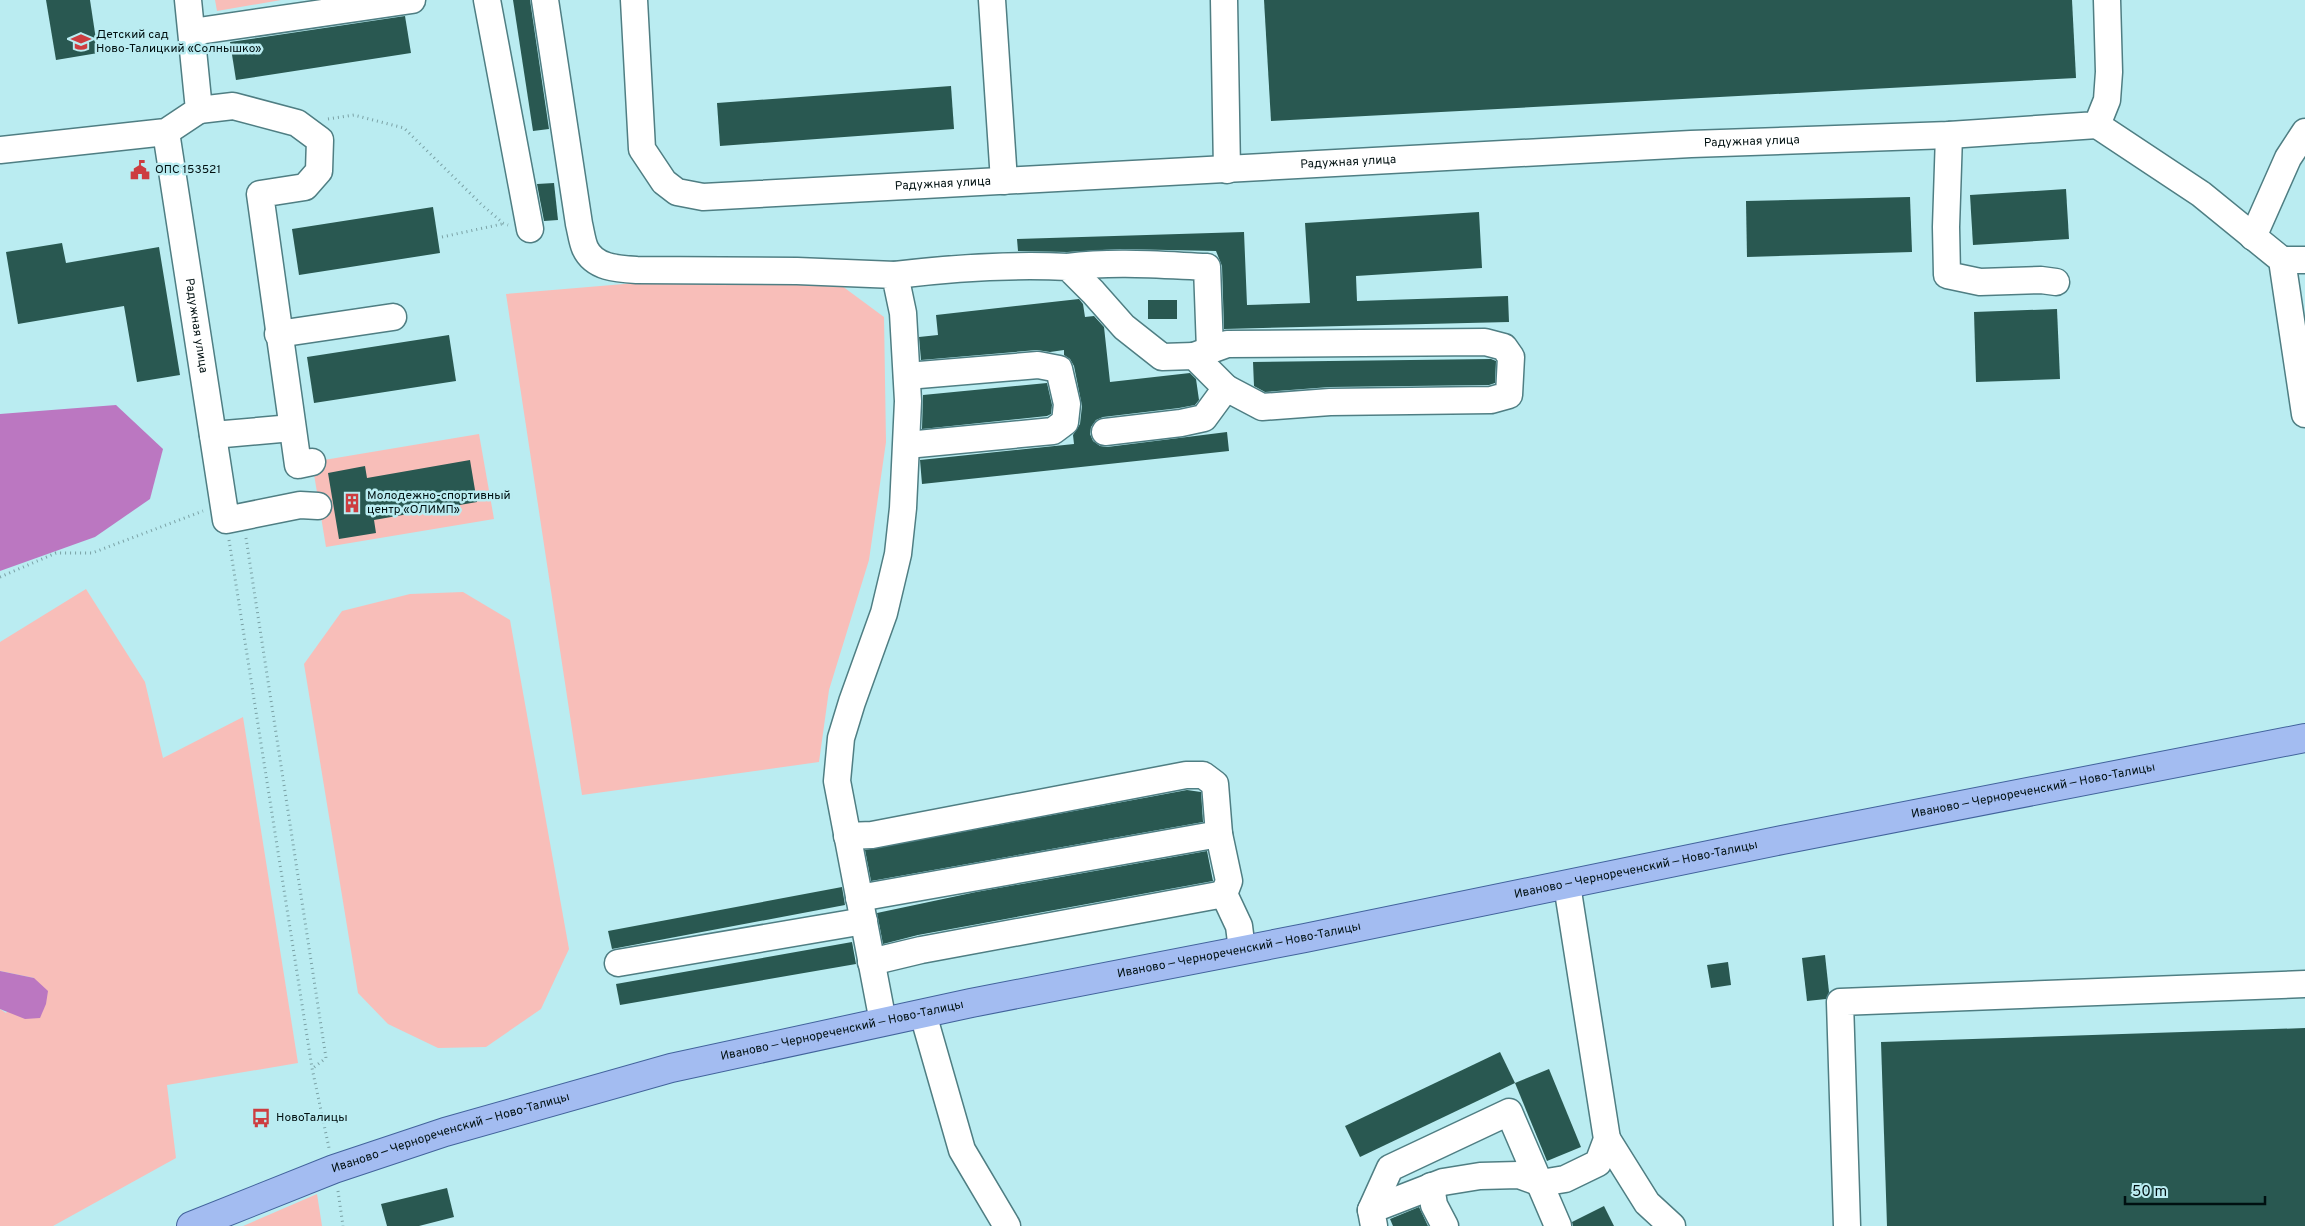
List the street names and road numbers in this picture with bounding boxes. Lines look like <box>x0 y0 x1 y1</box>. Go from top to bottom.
street label: Радужная улица <box>1704 132 1800 152</box>
street label: Радужная улица <box>1300 152 1397 173</box>
street label: Радужная улица <box>895 174 991 195</box>
street label: Радужная улица <box>181 277 211 374</box>
street label: Иваново — Чернореченский — Ново-Талицы <box>1910 759 2157 823</box>
street label: Иваново — Чернореченский — Ново-Талицы <box>1513 837 1759 903</box>
street label: Иваново — Чернореченский — Ново-Талицы <box>1116 919 1363 982</box>
street label: Иваново — Чернореченский — Ново-Талицы <box>719 997 965 1065</box>
street label: Иваново — Чернореченский — Ново-Талицы <box>330 1089 571 1177</box>

